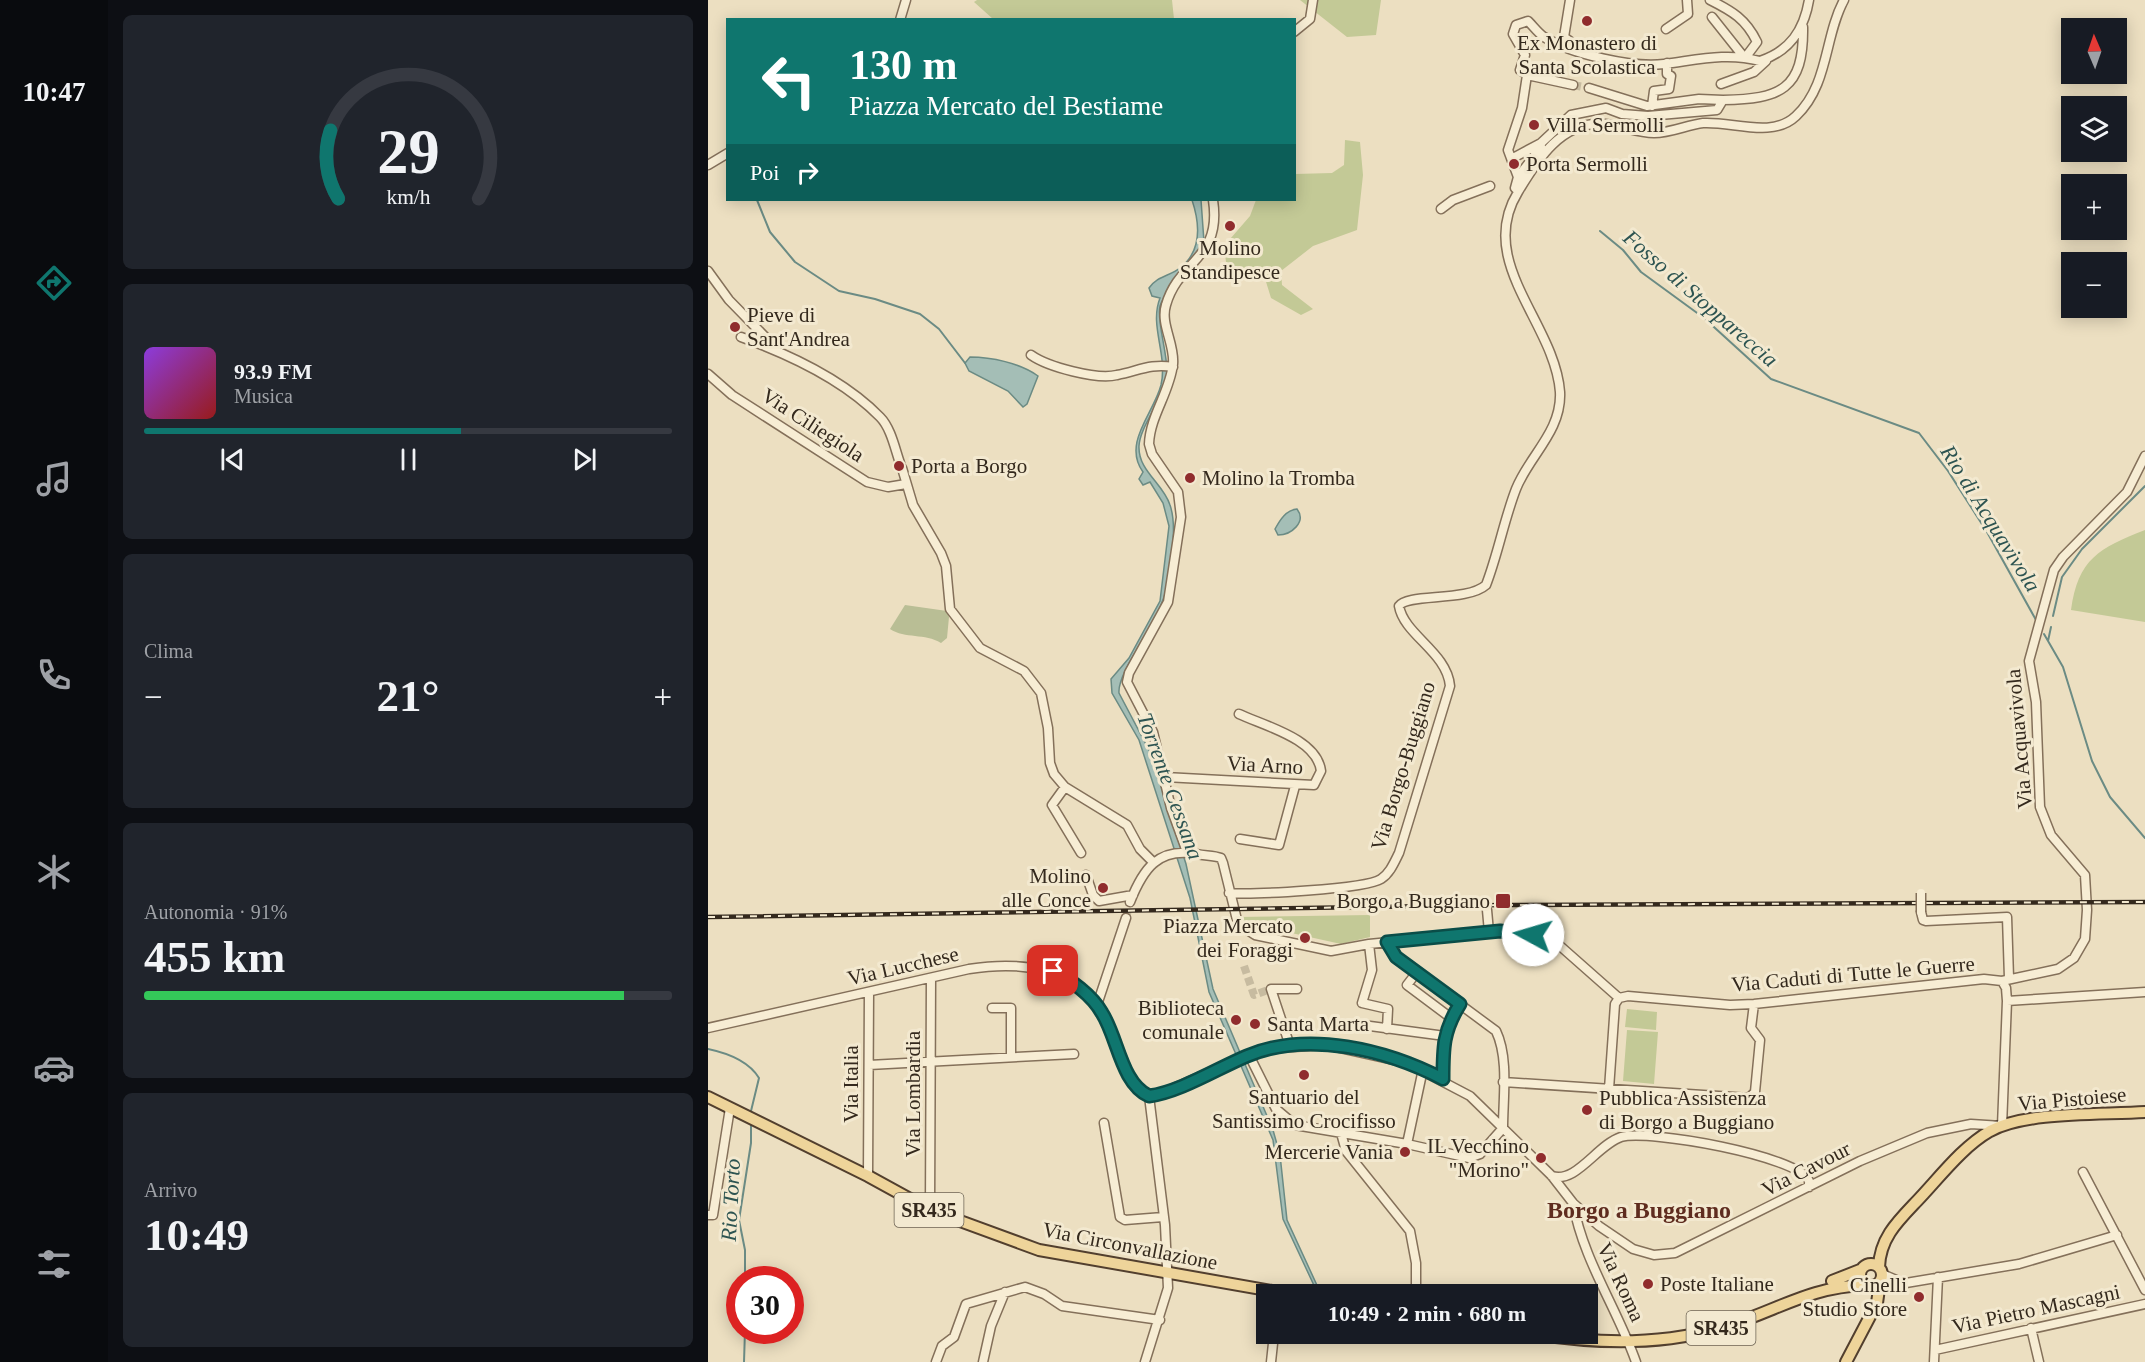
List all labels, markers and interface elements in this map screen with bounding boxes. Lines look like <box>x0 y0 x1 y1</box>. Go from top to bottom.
marker: Ex Monastero di Santa Scolastica <box>1580 14 1594 28</box>
north arrow <box>2061 18 2127 84</box>
map controls <box>2061 18 2127 318</box>
place label: Ex Monastero di Santa Scolastica <box>1517 31 1657 79</box>
icon: left <box>750 42 828 120</box>
text: 130 m <box>849 42 958 88</box>
text: 10:47 <box>23 77 86 107</box>
text: Piazza Mercato del Bestiame <box>849 91 1163 121</box>
button: layers <box>2061 96 2127 162</box>
place label: Villa Sermolli <box>1546 113 1664 137</box>
text: 29 <box>377 117 439 186</box>
marker: Villa Sermolli <box>1527 118 1541 132</box>
place label: Porta Sermolli <box>1526 152 1648 176</box>
icon: right <box>791 156 824 189</box>
marker: Porta Sermolli <box>1507 157 1521 171</box>
text: Poi <box>750 160 779 185</box>
button: + <box>2061 174 2127 240</box>
text: km/h <box>386 186 430 210</box>
marker: Molino Standipesce <box>1223 219 1237 233</box>
water label: Fosso di Stoppareccia <box>1618 224 1783 372</box>
place label: Molino Standipesce <box>1180 236 1280 284</box>
button: − <box>2061 252 2127 318</box>
icon: directions <box>33 262 75 304</box>
place label: Pieve di Sant'Andrea <box>747 303 851 351</box>
marker: Pieve di Sant'Andrea <box>728 320 742 334</box>
text: 93.9 FM <box>234 359 312 384</box>
street label: Via Ciliegiola <box>757 383 869 467</box>
text: Musica <box>234 385 293 407</box>
water label: Rio di Acquavivola <box>1935 439 2046 596</box>
icon: previous <box>216 443 249 476</box>
icon: pause <box>392 443 425 476</box>
icon: next <box>568 443 601 476</box>
place label: Porta a Borgo <box>911 454 1027 478</box>
icon: music <box>33 458 75 500</box>
marker: Porta a Borgo <box>892 459 906 473</box>
place label: Molino la Tromba <box>1202 466 1356 490</box>
marker: Molino la Tromba <box>1183 471 1197 485</box>
text: Clima <box>144 640 193 662</box>
icon: phone <box>33 654 75 696</box>
street label: Via Acquavivola <box>2001 667 2037 810</box>
text: 21° <box>377 671 440 721</box>
text: − <box>144 679 163 715</box>
text: + <box>653 679 672 715</box>
street label: Via Borgo-Buggiano <box>1366 679 1440 853</box>
water label: Torrente Cessana <box>1132 709 1209 863</box>
street label: Via Arno <box>1226 751 1304 779</box>
icon: climate <box>33 851 75 893</box>
place label: Molino alle Conce <box>1002 864 1091 912</box>
marker: Molino alle Conce <box>1096 881 1110 895</box>
place label: Borgo a Buggiano <box>1336 889 1490 913</box>
marker: Borgo a Buggiano <box>1494 892 1512 910</box>
text: Autonomia · 91% <box>144 901 287 923</box>
position arrow <box>1501 903 1565 967</box>
place label: Piazza Mercato dei Foraggi <box>1163 914 1293 962</box>
marker: Piazza Mercato dei Foraggi <box>1298 931 1312 945</box>
text: 455 km <box>144 932 285 982</box>
street label: Via Lucchese <box>845 942 961 990</box>
pin <box>1027 945 1078 996</box>
street label: Via Caduti di Tutte le Guerre <box>1730 951 1976 997</box>
icon: arrive <box>1036 954 1069 987</box>
place label: Biblioteca comunale <box>1138 996 1225 1044</box>
place label: Santa Marta <box>1267 1012 1370 1036</box>
marker: Biblioteca comunale <box>1229 1013 1243 1027</box>
marker: Santa Marta <box>1248 1017 1262 1031</box>
street label: Via Lombardia <box>901 1030 925 1157</box>
street label: Via Italia <box>839 1045 863 1123</box>
icon: car <box>33 1047 75 1089</box>
marker: Santuario del Santissimo Crocifisso <box>1297 1068 1311 1082</box>
street label: Via Pistoiese <box>2017 1082 2127 1116</box>
place label: Santuario del Santissimo Crocifisso <box>1212 1085 1396 1133</box>
place label: Pubblica Assistenza di Borgo a Buggiano <box>1599 1086 1774 1134</box>
marker: Pubblica Assistenza di Borgo a Buggiano <box>1580 1103 1594 1117</box>
place label: IL Vecchino "Morino" <box>1427 1134 1529 1182</box>
street label: Via Cavour <box>1758 1136 1854 1202</box>
place label: Mercerie Vania <box>1265 1140 1394 1164</box>
marker: Mercerie Vania <box>1398 1145 1412 1159</box>
marker: IL Vecchino "Morino" <box>1534 1151 1548 1165</box>
water label: Rio Torto <box>716 1158 745 1243</box>
text: Arrivo <box>144 1179 197 1201</box>
road number: SR435 <box>894 1193 964 1227</box>
district label: Borgo a Buggiano <box>1547 1197 1731 1223</box>
text: 10:49 <box>144 1210 249 1260</box>
street label: Via Circonvallazione <box>1040 1217 1220 1275</box>
street label: Via Roma <box>1592 1239 1650 1326</box>
icon: filters <box>33 1243 75 1285</box>
speed limit sign: 30 <box>726 1266 804 1344</box>
place label: Poste Italiane <box>1660 1272 1774 1296</box>
place label: Cinelli Studio Store <box>1803 1273 1907 1321</box>
marker: Poste Italiane <box>1641 1277 1655 1291</box>
street label: Via Pietro Mascagni <box>1950 1279 2122 1339</box>
marker: Cinelli Studio Store <box>1912 1290 1926 1304</box>
text: 10:49 · 2 min · 680 m <box>1328 1301 1526 1326</box>
road number: SR435 <box>1686 1311 1756 1345</box>

